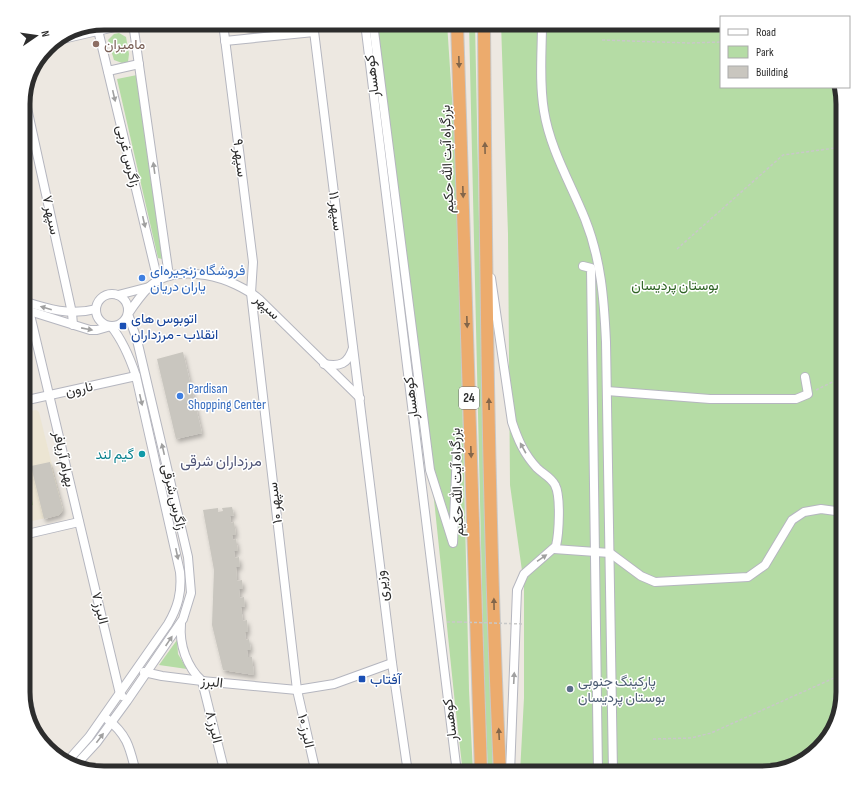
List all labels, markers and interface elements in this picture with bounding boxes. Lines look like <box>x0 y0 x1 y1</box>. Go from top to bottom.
north arrow <box>16 16 56 56</box>
legend <box>720 16 850 88</box>
text: Road <box>756 25 776 40</box>
text: N <box>38 30 52 38</box>
place label: مامیران <box>104 36 145 53</box>
marker: مامیران <box>91 39 101 49</box>
text: Park <box>756 45 774 60</box>
street label: کوهسار <box>361 54 383 99</box>
one-way arrow <box>455 56 462 68</box>
text: Building <box>756 65 788 80</box>
one-way arrow <box>111 89 117 102</box>
street label: بزرگراه آیت الله حکیم <box>437 104 457 214</box>
street label: زاگرس غربی <box>113 123 143 189</box>
street label: سپهر ۹ <box>228 138 251 178</box>
one-way arrow <box>482 141 488 154</box>
one-way arrow <box>151 162 157 175</box>
one-way arrow <box>460 186 466 199</box>
street label: سپهر ۱۱ <box>324 190 347 232</box>
street label: سپهر ۷ <box>38 194 63 236</box>
one-way arrow <box>141 216 147 228</box>
place label: فروشگاه زنجیره‌ای یاران دریان <box>150 262 245 295</box>
marker: فروشگاه زنجیره‌ای یاران دریان <box>137 273 147 283</box>
park label: بوستان پردیسان <box>631 277 719 295</box>
street label: سپهر <box>249 290 283 324</box>
one-way arrow <box>39 305 51 311</box>
place label: اتوبوس های انقلاب - مرزداران <box>131 310 218 343</box>
one-way arrow <box>464 316 470 329</box>
marker: اتوبوس های انقلاب - مرزداران <box>118 321 128 331</box>
one-way arrow <box>81 326 93 332</box>
street label: کوهسار <box>400 376 422 421</box>
street label: نارون <box>63 378 95 400</box>
place label: Pardisan Shopping Center <box>188 380 266 413</box>
road number: 24 <box>459 387 479 409</box>
marker: Pardisan Shopping Center <box>175 391 185 401</box>
one-way arrow <box>139 394 145 407</box>
one-way arrow <box>486 397 492 410</box>
street label: بزرگراه آیت الله حکیم <box>447 427 467 537</box>
street label: بهرام آریافر <box>49 428 79 489</box>
one-way arrow <box>519 442 526 454</box>
one-way arrow <box>159 443 165 455</box>
place label: گیم لند <box>95 446 134 463</box>
one-way arrow <box>468 446 474 459</box>
marker: گیم لند <box>137 449 147 459</box>
district label: مرزداران شرقی <box>180 452 262 471</box>
street label: زاگرس شرقی <box>158 462 190 532</box>
street label: سپهر ۱۰ <box>264 481 287 525</box>
one-way arrow <box>175 548 181 560</box>
one-way arrow <box>537 554 547 562</box>
street label: وزیری <box>372 570 392 602</box>
street label: البرز ۷ <box>88 590 112 626</box>
one-way arrow <box>491 597 497 610</box>
one-way arrow <box>165 636 173 646</box>
place label: آفتاب <box>370 671 403 688</box>
street label: البرز <box>199 672 224 692</box>
one-way arrow <box>511 672 518 684</box>
place label: پارکینگ جنوبی بوستان پردیسان <box>578 673 665 707</box>
marker: آفتاب <box>357 674 367 684</box>
marker: پارکینگ جنوبی بوستان پردیسان <box>565 684 575 694</box>
street label: کوهسار <box>439 698 461 743</box>
street label: البرز ۸ <box>202 709 226 745</box>
street label: البرز ۱۰ <box>294 712 318 750</box>
one-way arrow <box>495 728 502 740</box>
one-way arrow <box>96 732 104 743</box>

